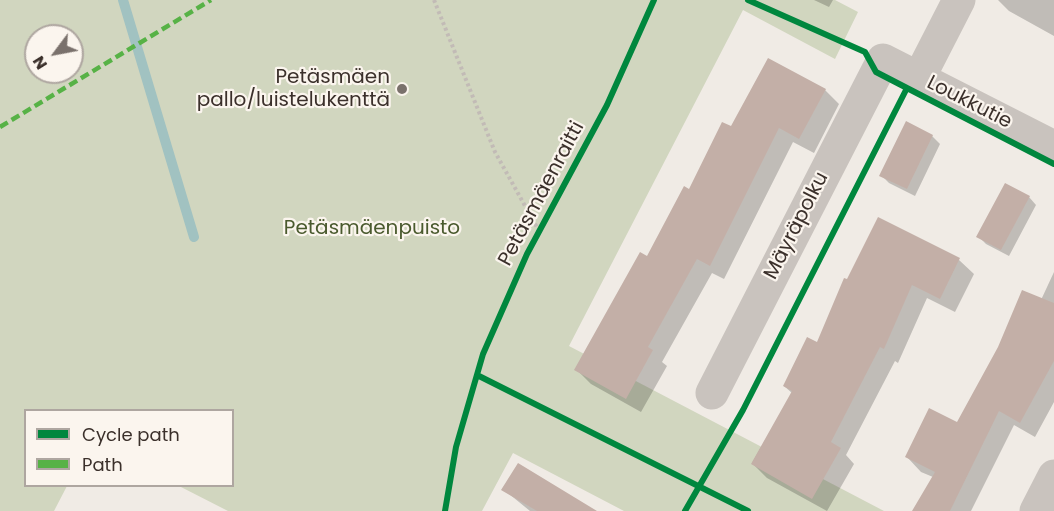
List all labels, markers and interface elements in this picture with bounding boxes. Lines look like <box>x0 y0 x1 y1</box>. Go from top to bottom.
north arrow <box>24 24 84 84</box>
text: N <box>27 52 53 74</box>
place label: Petäsmäen pallo/luistelukenttä <box>197 66 390 113</box>
street label: Loukkutie <box>922 71 1016 135</box>
marker: Petäsmäen pallo/luistelukenttä <box>395 82 409 96</box>
street label: Petäsmäenraitti <box>494 118 590 270</box>
street label: Mäyräpolku <box>760 168 834 284</box>
park label: Petäsmäenpuisto <box>284 217 460 241</box>
legend <box>24 409 234 487</box>
text: Cycle path <box>82 422 180 447</box>
text: Path <box>82 452 123 477</box>

